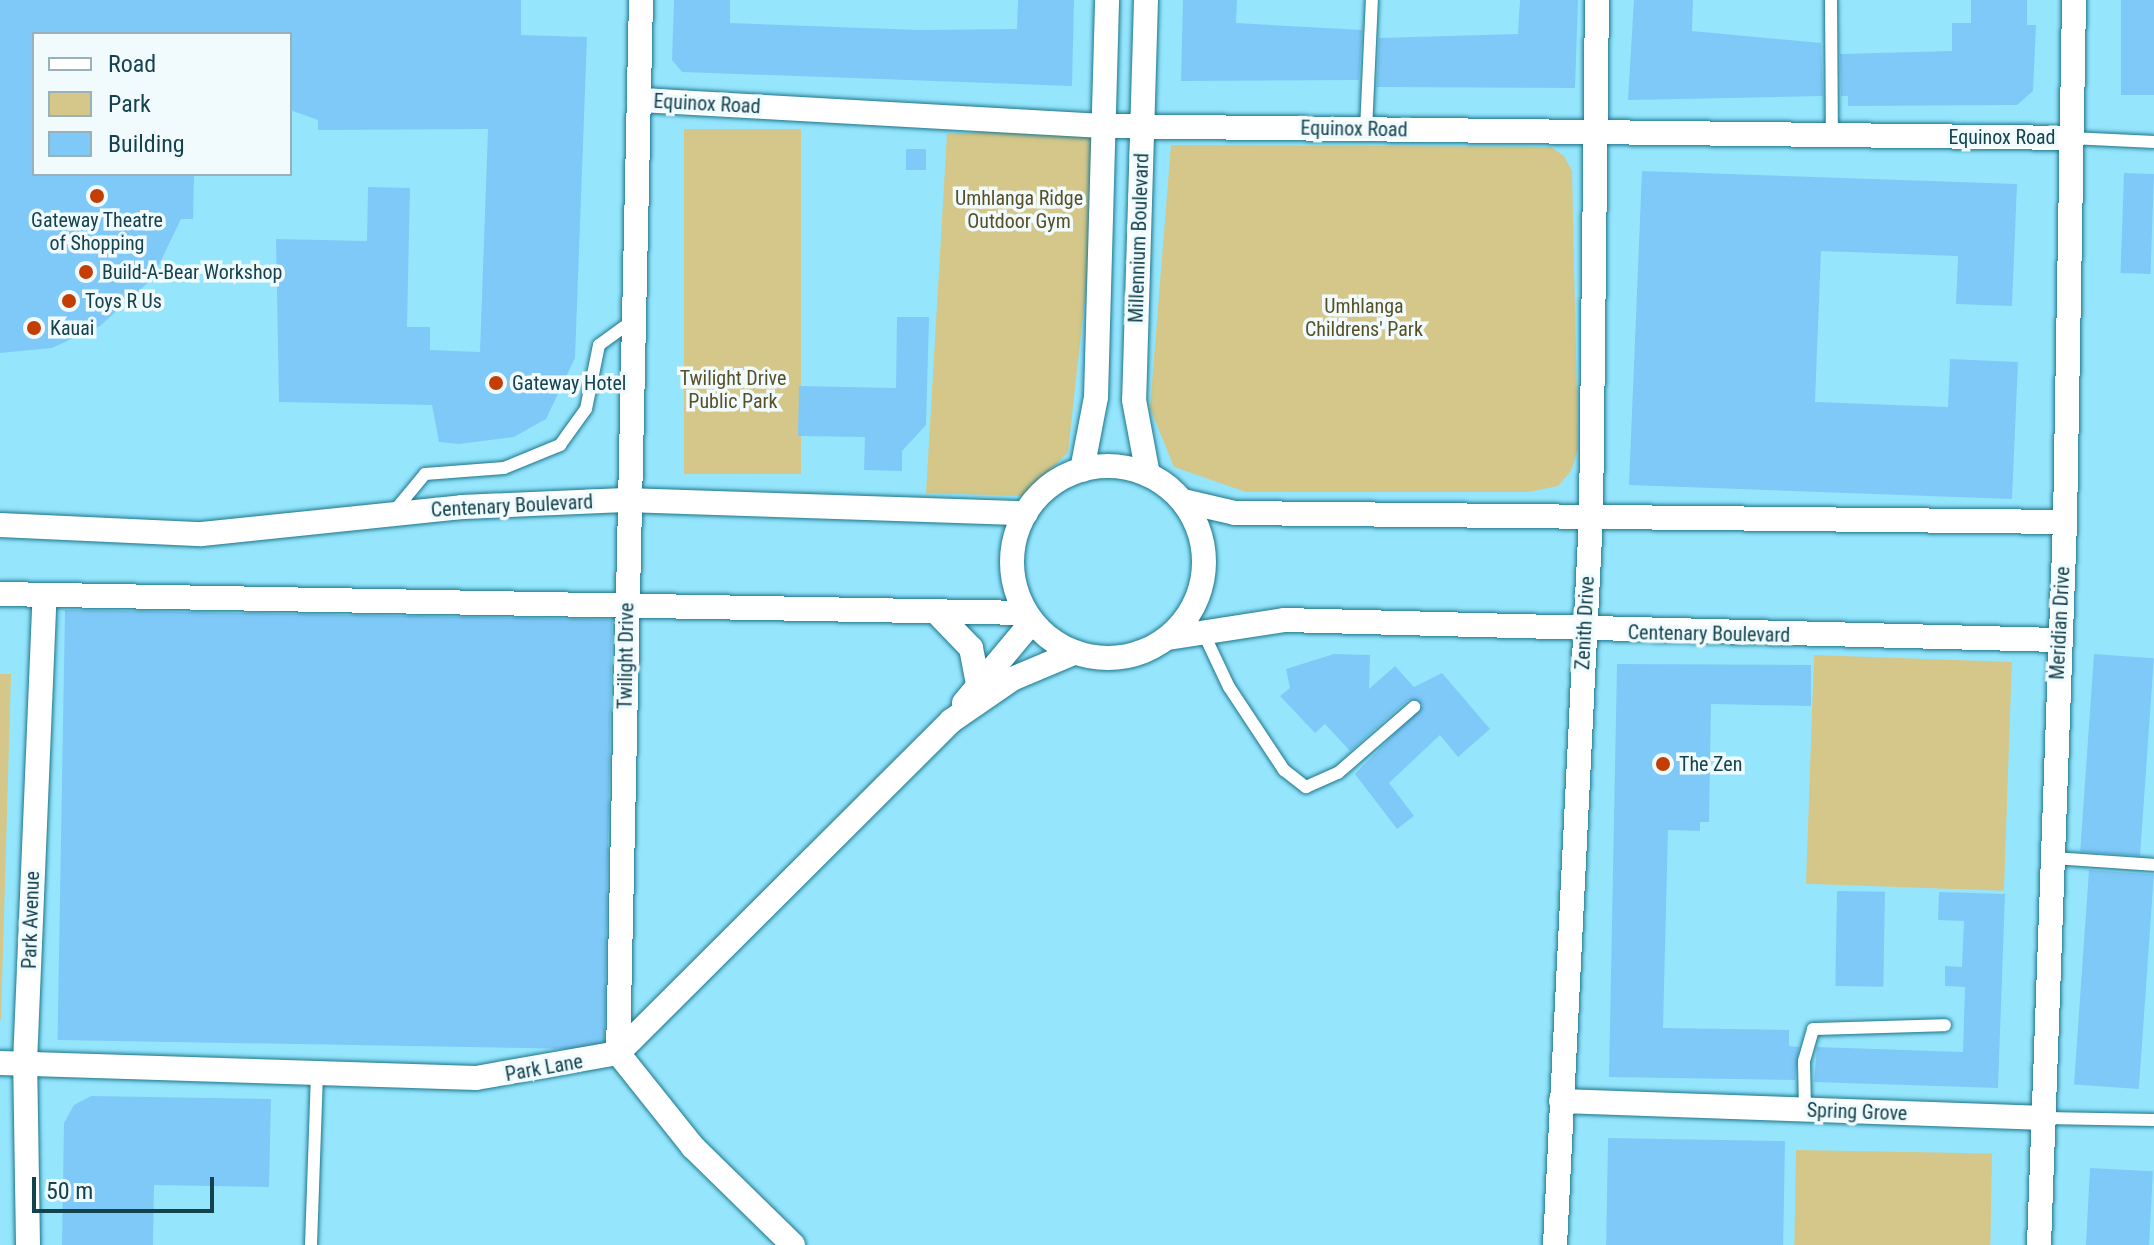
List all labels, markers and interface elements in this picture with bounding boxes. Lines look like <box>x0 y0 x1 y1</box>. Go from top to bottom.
legend <box>32 32 292 176</box>
text: Road <box>108 50 156 78</box>
street label: Equinox Road <box>653 89 761 119</box>
text: Park <box>108 90 151 118</box>
street label: Equinox Road <box>1300 116 1408 142</box>
street label: Equinox Road <box>1948 125 2056 149</box>
text: Building <box>108 130 185 158</box>
street label: Millennium Boulevard <box>1124 153 1154 323</box>
park label: Umhlanga Ridge Outdoor Gym <box>955 186 1083 233</box>
marker: Gateway Theatre of Shopping <box>88 187 106 205</box>
place label: Gateway Theatre of Shopping <box>31 208 163 255</box>
place label: Build-A-Bear Workshop <box>102 260 282 284</box>
marker: Build-A-Bear Workshop <box>77 263 95 281</box>
place label: Toys R Us <box>85 289 162 313</box>
marker: Toys R Us <box>60 292 78 310</box>
park label: Umhlanga Childrens' Park <box>1305 295 1423 342</box>
place label: Kauai <box>50 316 94 340</box>
marker: Kauai <box>25 319 43 337</box>
park label: Twilight Drive Public Park <box>680 367 786 414</box>
place label: Gateway Hotel <box>512 371 626 395</box>
marker: Gateway Hotel <box>487 374 505 392</box>
street label: Centenary Boulevard <box>430 490 594 522</box>
street label: Meridian Drive <box>2045 566 2075 680</box>
street label: Zenith Drive <box>1571 575 1599 671</box>
street label: Twilight Drive <box>613 603 639 709</box>
street label: Centenary Boulevard <box>1628 621 1790 647</box>
place label: The Zen <box>1679 752 1742 776</box>
marker: The Zen <box>1654 755 1672 773</box>
street label: Park Avenue <box>17 871 45 969</box>
street label: Park Lane <box>503 1049 585 1087</box>
street label: Spring Grove <box>1806 1098 1908 1126</box>
scale bar <box>36 1161 218 1211</box>
text: 50 m <box>46 1177 93 1205</box>

